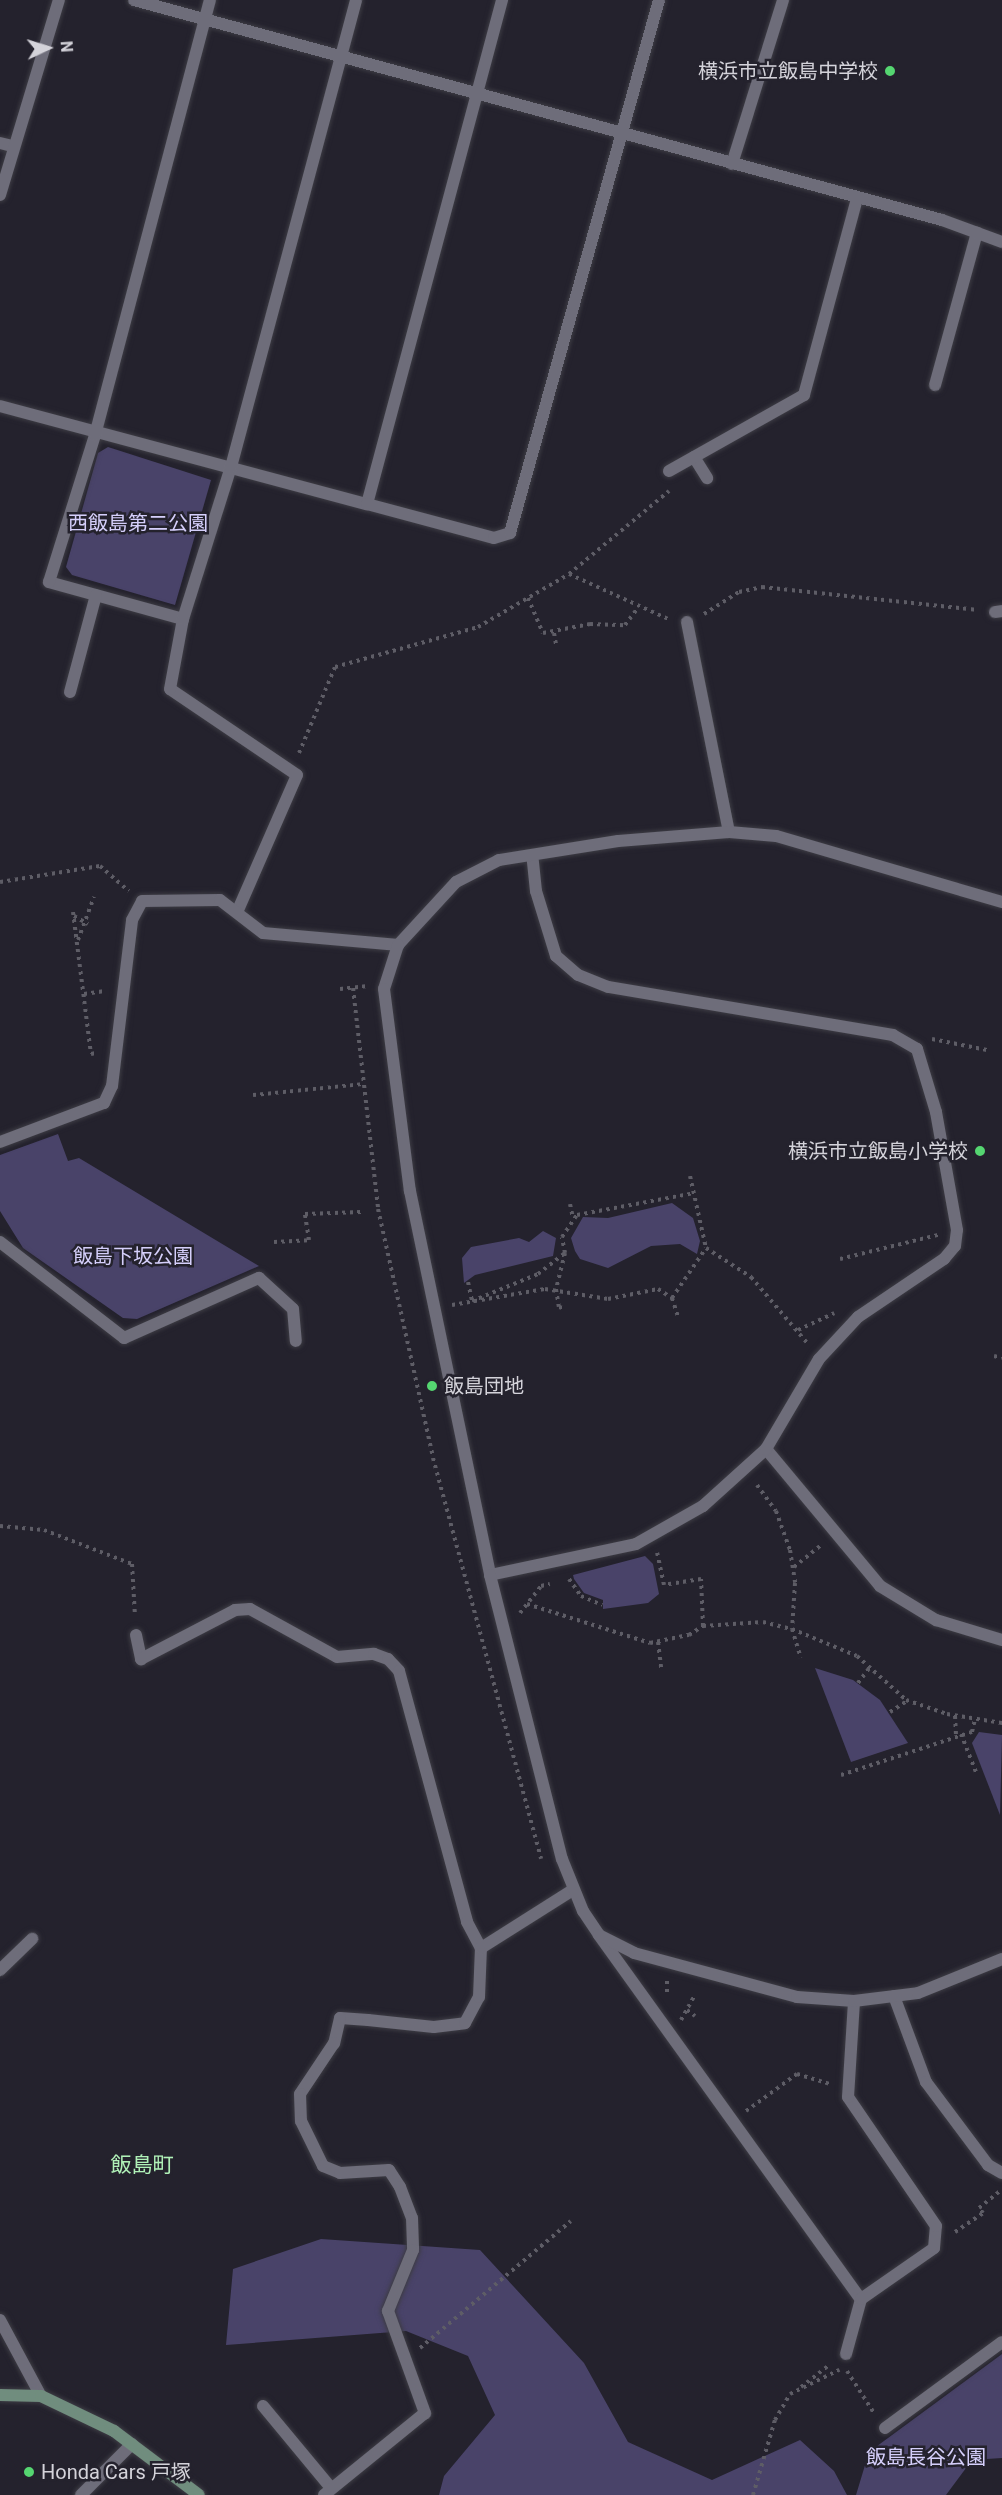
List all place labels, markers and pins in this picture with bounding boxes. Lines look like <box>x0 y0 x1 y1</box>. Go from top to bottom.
place label: 横浜市立飯島中学校 <box>698 59 878 83</box>
marker: 横浜市立飯島中学校 <box>883 64 897 78</box>
place label: 横浜市立飯島小学校 <box>788 1139 968 1163</box>
marker: 横浜市立飯島小学校 <box>973 1144 987 1158</box>
place label: 飯島団地 <box>444 1374 524 1398</box>
marker: 飯島団地 <box>425 1379 439 1393</box>
place label: Honda Cars 戸塚 <box>41 2460 191 2484</box>
marker: Honda Cars 戸塚 <box>22 2465 36 2479</box>

